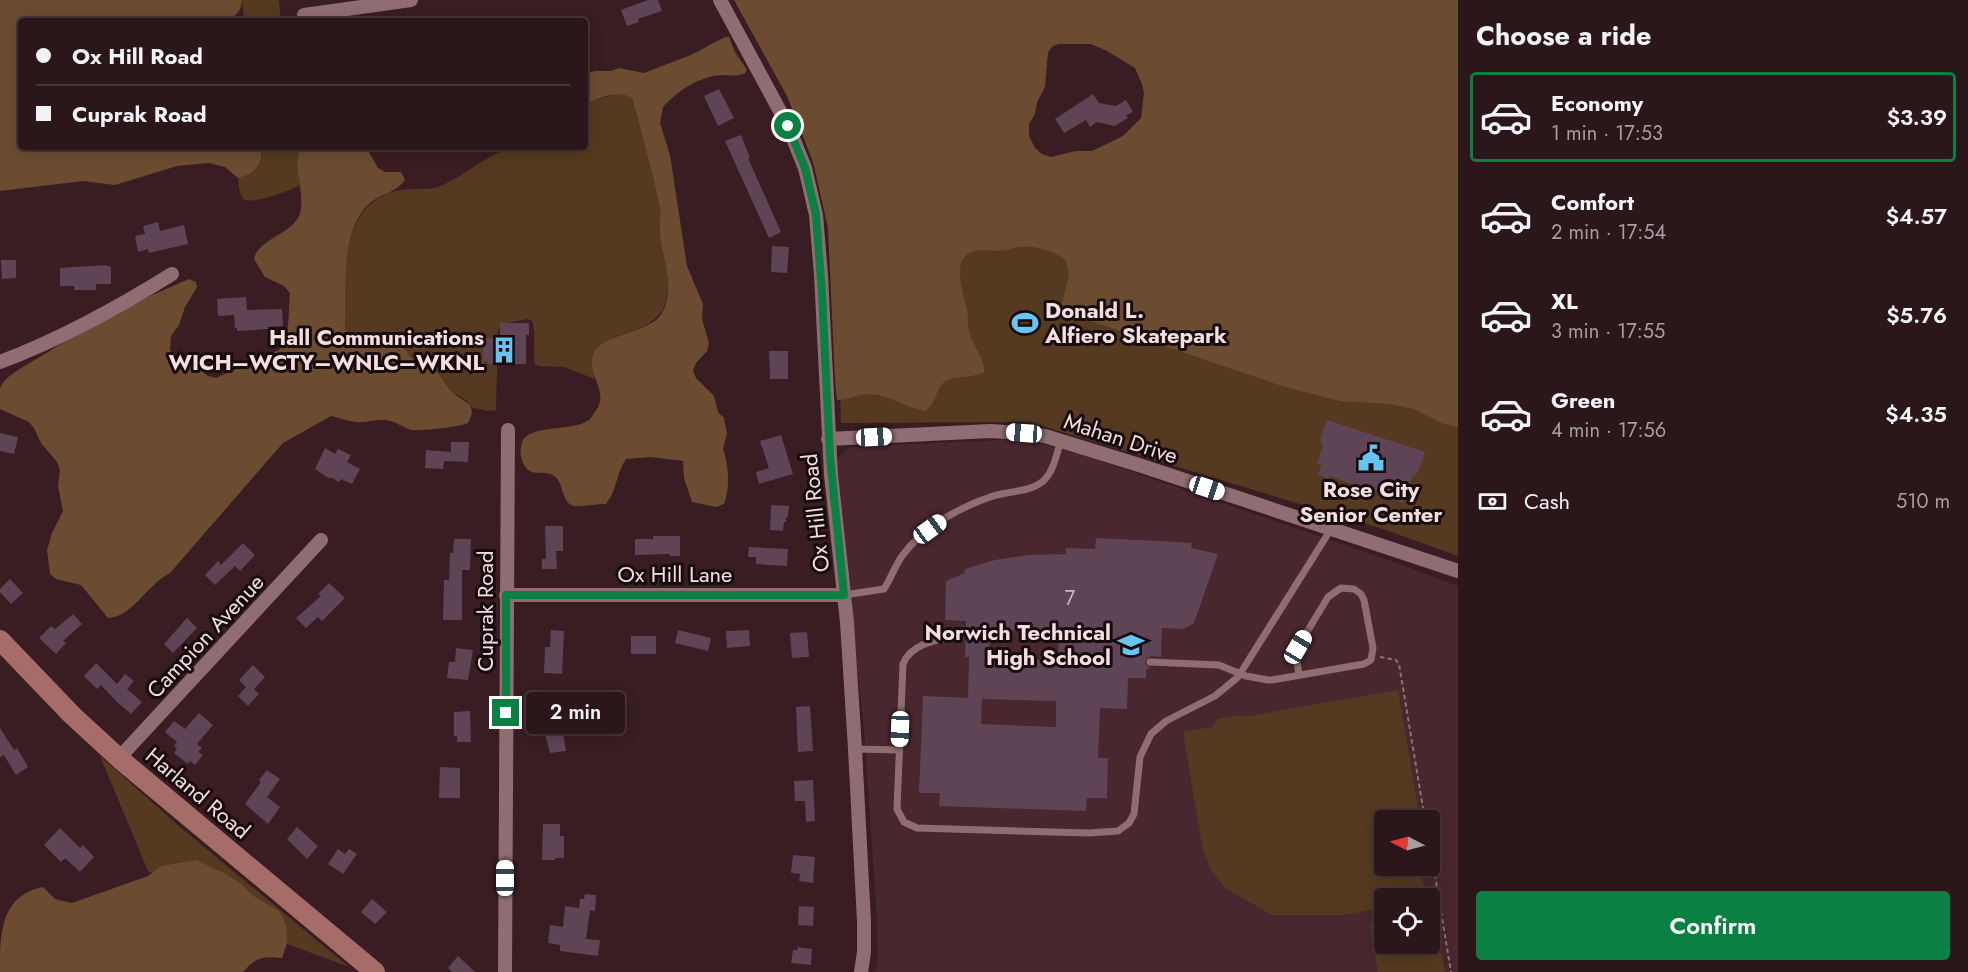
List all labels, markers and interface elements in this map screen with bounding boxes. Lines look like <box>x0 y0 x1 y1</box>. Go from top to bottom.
text: Choose a ride <box>1476 16 1651 55</box>
text: Ox Hill Road <box>72 40 203 72</box>
text: Economy <box>1551 87 1643 119</box>
icon: car <box>1479 90 1533 144</box>
text: Cuprak Road <box>72 98 207 130</box>
text: $3.39 <box>1887 101 1947 133</box>
route start <box>774 112 801 139</box>
text: 1 min · 17:53 <box>1551 119 1663 148</box>
text: Comfort <box>1551 186 1634 218</box>
icon: car <box>1479 189 1533 243</box>
text: $4.57 <box>1886 200 1947 232</box>
text: 2 min · 17:54 <box>1551 218 1666 247</box>
text: XL <box>1551 285 1578 317</box>
icon: car <box>1479 288 1533 342</box>
place label: Donald L. Alfiero Skatepark <box>1044 294 1227 351</box>
text: $5.76 <box>1886 299 1947 331</box>
sports icon: Donald L. Alfiero Skatepark <box>1010 308 1040 338</box>
text: 3 min · 17:55 <box>1551 317 1665 346</box>
place label: Hall Communications WICH–WCTY–WNLC–WKNL <box>169 321 484 378</box>
building icon: Hall Communications WICH–WCTY–WNLC–WKNL <box>489 335 519 365</box>
text: Green <box>1551 384 1615 416</box>
icon: car <box>1479 387 1533 441</box>
text: $4.35 <box>1885 398 1947 430</box>
street label: Mahan Drive <box>1060 405 1182 471</box>
text: 4 min · 17:56 <box>1551 416 1666 445</box>
car <box>1005 423 1043 443</box>
car <box>856 427 892 447</box>
public building icon: Rose City Senior Center <box>1356 443 1386 473</box>
street label: Ox Hill Road <box>793 452 837 574</box>
place label: Rose City Senior Center <box>1299 473 1443 530</box>
car <box>1187 474 1227 502</box>
icon: cash <box>1476 485 1509 518</box>
text: Cash <box>1524 485 1570 517</box>
text: 510 m <box>1896 487 1950 516</box>
car <box>910 511 950 547</box>
street label: Cuprak Road <box>469 550 501 672</box>
street label: Ox Hill Lane <box>618 558 732 590</box>
street label: Campion Avenue <box>139 567 271 705</box>
house number: 7 <box>1065 584 1076 613</box>
place label: Norwich Technical High School <box>925 616 1111 673</box>
car <box>1281 627 1315 667</box>
school or university icon: Norwich Technical High School <box>1116 630 1146 660</box>
callout: 2 min <box>527 692 626 734</box>
text: 2 min <box>550 698 601 727</box>
route end <box>492 699 519 726</box>
car <box>890 711 910 747</box>
street label: Harland Road <box>139 740 257 846</box>
north arrow <box>1374 810 1440 876</box>
map controls <box>1374 810 1440 954</box>
car <box>496 860 514 896</box>
button: locate <box>1374 888 1440 954</box>
button: Confirm <box>1476 891 1950 960</box>

